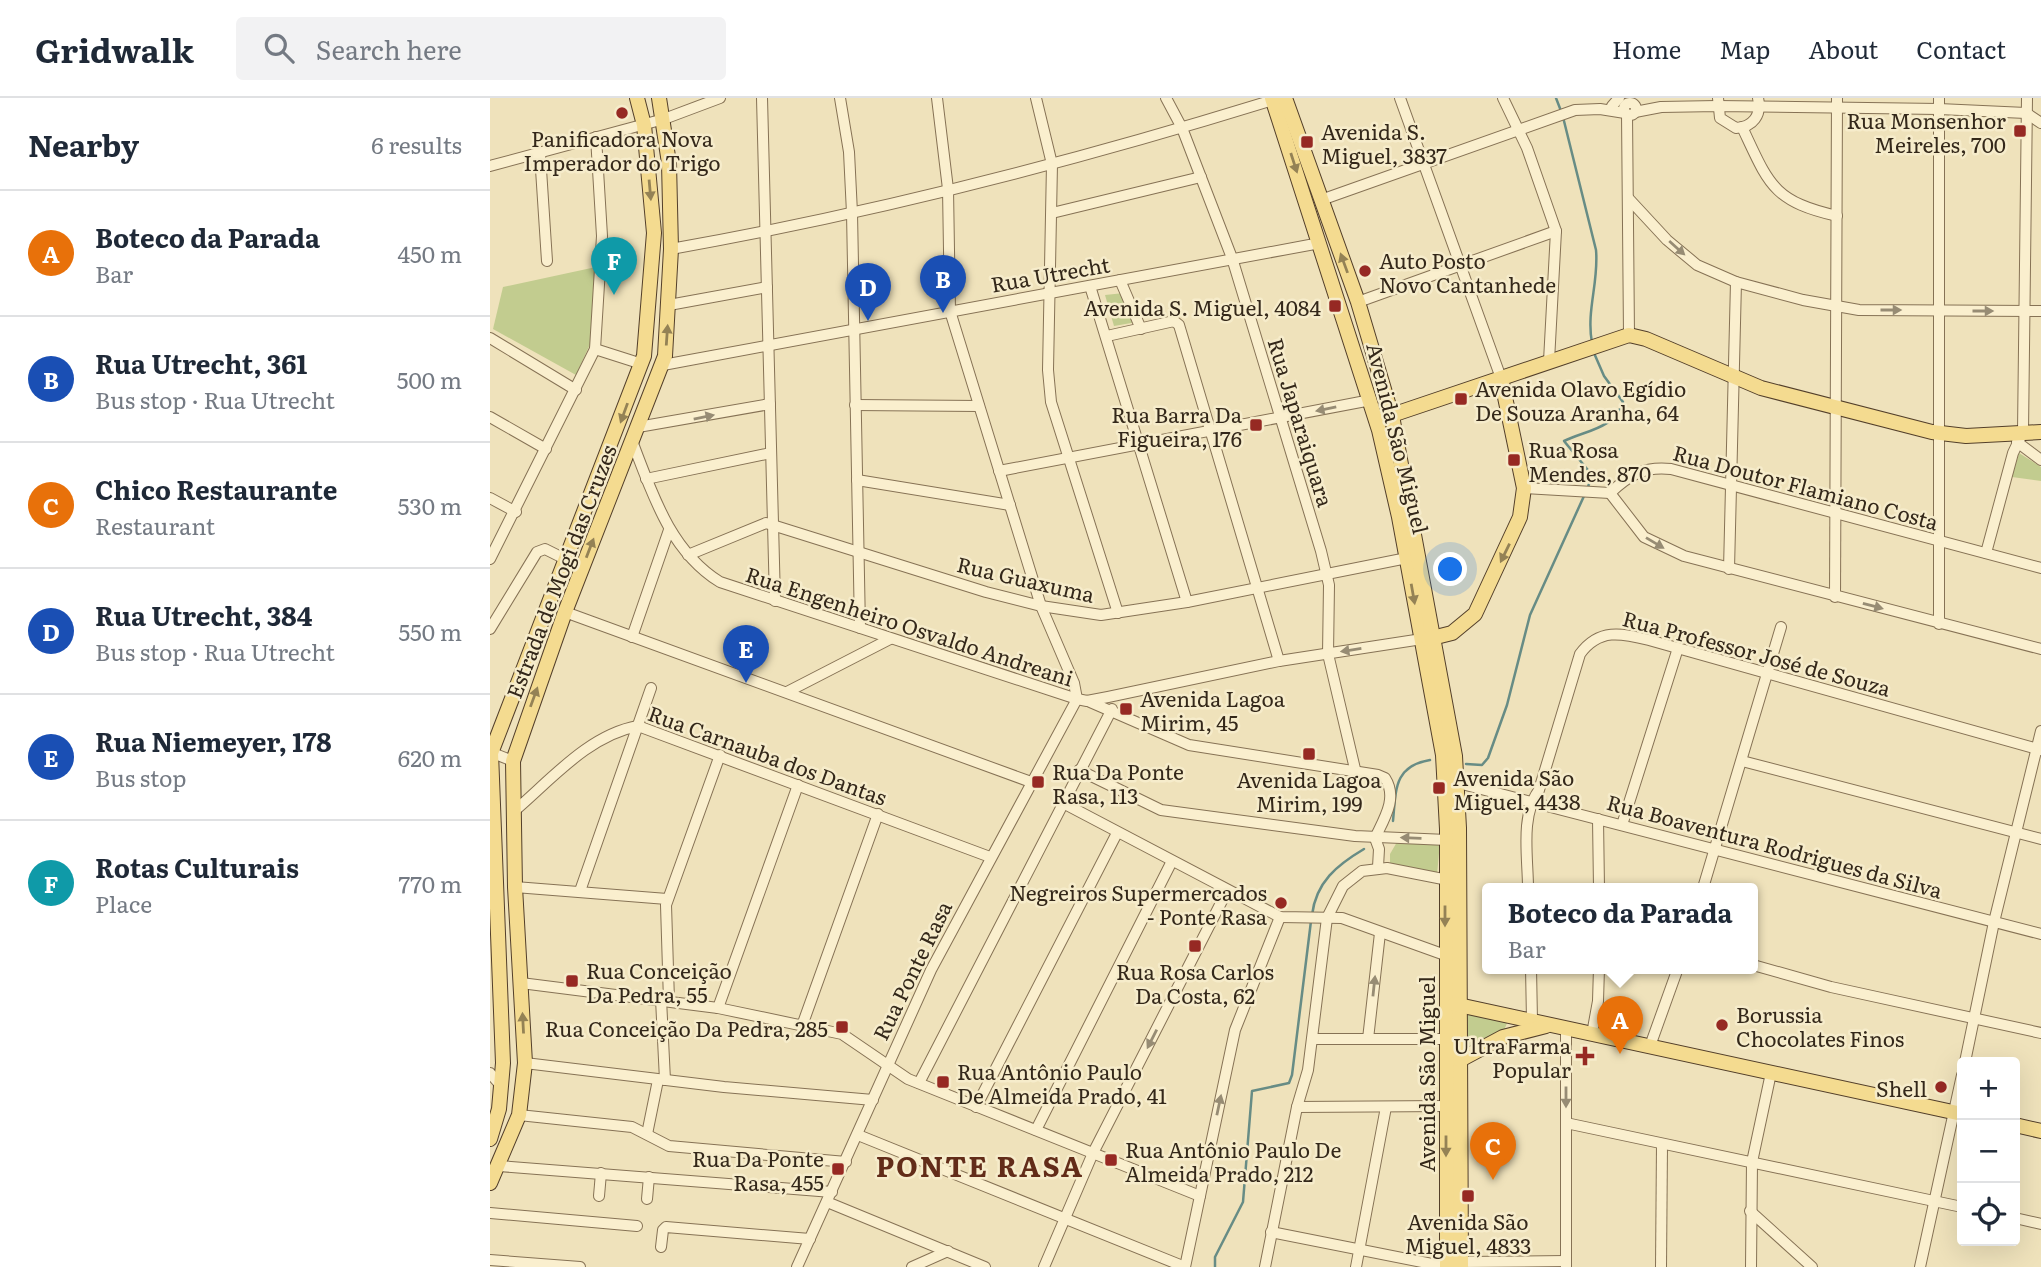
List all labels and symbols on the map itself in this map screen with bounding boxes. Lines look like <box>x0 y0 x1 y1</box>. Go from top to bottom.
place label: Rua Monsenhor Meireles, 700 <box>1847 104 2006 159</box>
marker: Panificadora Nova Imperador do Trigo <box>614 105 630 121</box>
place label: Avenida S. Miguel, 3837 <box>1321 115 1447 170</box>
place label: Panificadora Nova Imperador do Trigo <box>523 122 721 177</box>
marker: Rua Monsenhor Meireles, 700 <box>2012 123 2028 139</box>
marker: Avenida S. Miguel, 3837 <box>1299 134 1315 150</box>
one-way arrow <box>1289 152 1300 173</box>
one-way arrow <box>645 179 656 201</box>
pin: F <box>591 237 637 295</box>
one-way arrow <box>1668 240 1685 256</box>
place label: Auto Posto Novo Cantanhede <box>1379 244 1556 299</box>
street label: Rua Utrecht <box>988 247 1112 299</box>
one-way arrow <box>1338 253 1349 274</box>
pin: B <box>920 255 966 313</box>
pin: D <box>845 263 891 321</box>
marker: Auto Posto Novo Cantanhede <box>1357 263 1373 279</box>
place label: Avenida S. Miguel, 4084 <box>1083 291 1321 322</box>
marker: Avenida S. Miguel, 4084 <box>1327 298 1343 314</box>
one-way arrow <box>1880 304 1902 316</box>
one-way arrow <box>1972 305 1994 316</box>
one-way arrow <box>662 324 673 346</box>
street label: Rua Japaraiquara <box>1262 334 1343 511</box>
street label: Avenida São Miguel <box>1360 339 1438 537</box>
place label: Avenida Olavo Egídio De Souza Aranha, 64 <box>1475 372 1686 427</box>
marker: Avenida Olavo Egídio De Souza Aranha, 64 <box>1453 391 1469 407</box>
place label: Rua Barra Da Figueira, 176 <box>1111 398 1243 453</box>
one-way arrow <box>618 403 629 424</box>
one-way arrow <box>1315 404 1337 415</box>
one-way arrow <box>694 411 716 422</box>
marker: Rua Barra Da Figueira, 176 <box>1248 417 1264 433</box>
place label: Rua Rosa Mendes, 870 <box>1528 433 1651 488</box>
street label: Rua Doutor Flamiano Costa <box>1670 436 1943 537</box>
street label: Estrada de Mogi das Cruzes <box>497 440 623 702</box>
marker: Rua Rosa Mendes, 870 <box>1506 452 1522 468</box>
one-way arrow <box>1645 537 1664 550</box>
one-way arrow <box>585 538 596 559</box>
one-way arrow <box>1500 543 1511 563</box>
street label: Rua Guaxuma <box>954 547 1099 609</box>
your location <box>1433 552 1467 586</box>
street label: Rua Engenheiro Osvaldo Andreani <box>743 560 1077 690</box>
one-way arrow <box>1408 583 1419 605</box>
street label: Rua Professor José de Souza <box>1620 601 1895 703</box>
one-way arrow <box>1862 601 1884 612</box>
pin: E <box>723 625 769 683</box>
one-way arrow <box>1339 645 1361 656</box>
place label: Avenida Lagoa Mirim, 45 <box>1140 682 1286 737</box>
one-way arrow <box>529 686 540 707</box>
street label: Rua Carnauba dos Dantas <box>644 696 892 812</box>
marker: Avenida Lagoa Mirim, 45 <box>1118 701 1134 717</box>
marker: Avenida Lagoa Mirim, 199 <box>1301 746 1317 762</box>
place label: Rua Da Ponte Rasa, 113 <box>1052 755 1184 810</box>
place label: Avenida São Miguel, 4438 <box>1453 761 1581 816</box>
place label: Avenida Lagoa Mirim, 199 <box>1236 763 1382 818</box>
marker: Rua Da Ponte Rasa, 113 <box>1030 774 1046 790</box>
marker: Avenida São Miguel, 4438 <box>1431 780 1447 796</box>
street label: Rua Boaventura Rodrigues da Silva <box>1604 785 1947 905</box>
one-way arrow <box>1400 833 1422 844</box>
place label: Negreiros Supermercados - Ponte Rasa <box>1009 876 1268 931</box>
street label: Rua Ponte Rasa <box>864 895 958 1045</box>
marker: Negreiros Supermercados - Ponte Rasa <box>1273 895 1289 911</box>
one-way arrow <box>1439 906 1451 928</box>
marker: Rua Rosa Carlos Da Costa, 62 <box>1187 938 1203 954</box>
place label: Rua Conceição Da Pedra, 55 <box>586 954 732 1009</box>
place label: Rua Rosa Carlos Da Costa, 62 <box>1116 955 1274 1010</box>
marker: Rua Conceição Da Pedra, 55 <box>564 973 580 989</box>
one-way arrow <box>1369 975 1380 997</box>
street label: Avenida São Miguel <box>1410 976 1441 1172</box>
pin: A <box>1597 996 1643 1054</box>
place label: Borussia Chocolates Finos <box>1736 998 1904 1053</box>
one-way arrow <box>517 1012 528 1034</box>
place label: Rua Conceição Da Pedra, 285 <box>545 1012 828 1043</box>
marker: Borussia Chocolates Finos <box>1714 1017 1730 1033</box>
marker: Rua Conceição Da Pedra, 285 <box>834 1019 850 1035</box>
one-way arrow <box>1146 1029 1157 1049</box>
place label: UltraFarma Popular <box>1453 1029 1572 1084</box>
marker: UltraFarma Popular <box>1577 1048 1593 1064</box>
place label: Rua Antônio Paulo De Almeida Prado, 41 <box>957 1055 1167 1110</box>
place label: Shell <box>1876 1072 1927 1103</box>
marker: Rua Antônio Paulo De Almeida Prado, 41 <box>935 1074 951 1090</box>
marker: Shell <box>1933 1079 1949 1095</box>
one-way arrow <box>1560 1086 1572 1108</box>
one-way arrow <box>1213 1094 1224 1116</box>
pin: C <box>1470 1122 1516 1180</box>
place label: Rua Antônio Paulo De Almeida Prado, 212 <box>1125 1133 1341 1188</box>
one-way arrow <box>1440 1135 1452 1157</box>
place label: Rua Da Ponte Rasa, 455 <box>692 1142 824 1197</box>
district label: PONTE RASA <box>876 1144 1084 1186</box>
marker: Rua Antônio Paulo De Almeida Prado, 212 <box>1103 1152 1119 1168</box>
marker: Rua Da Ponte Rasa, 455 <box>830 1161 846 1177</box>
marker: Avenida São Miguel, 4833 <box>1460 1188 1476 1204</box>
place label: Avenida São Miguel, 4833 <box>1405 1205 1531 1260</box>

